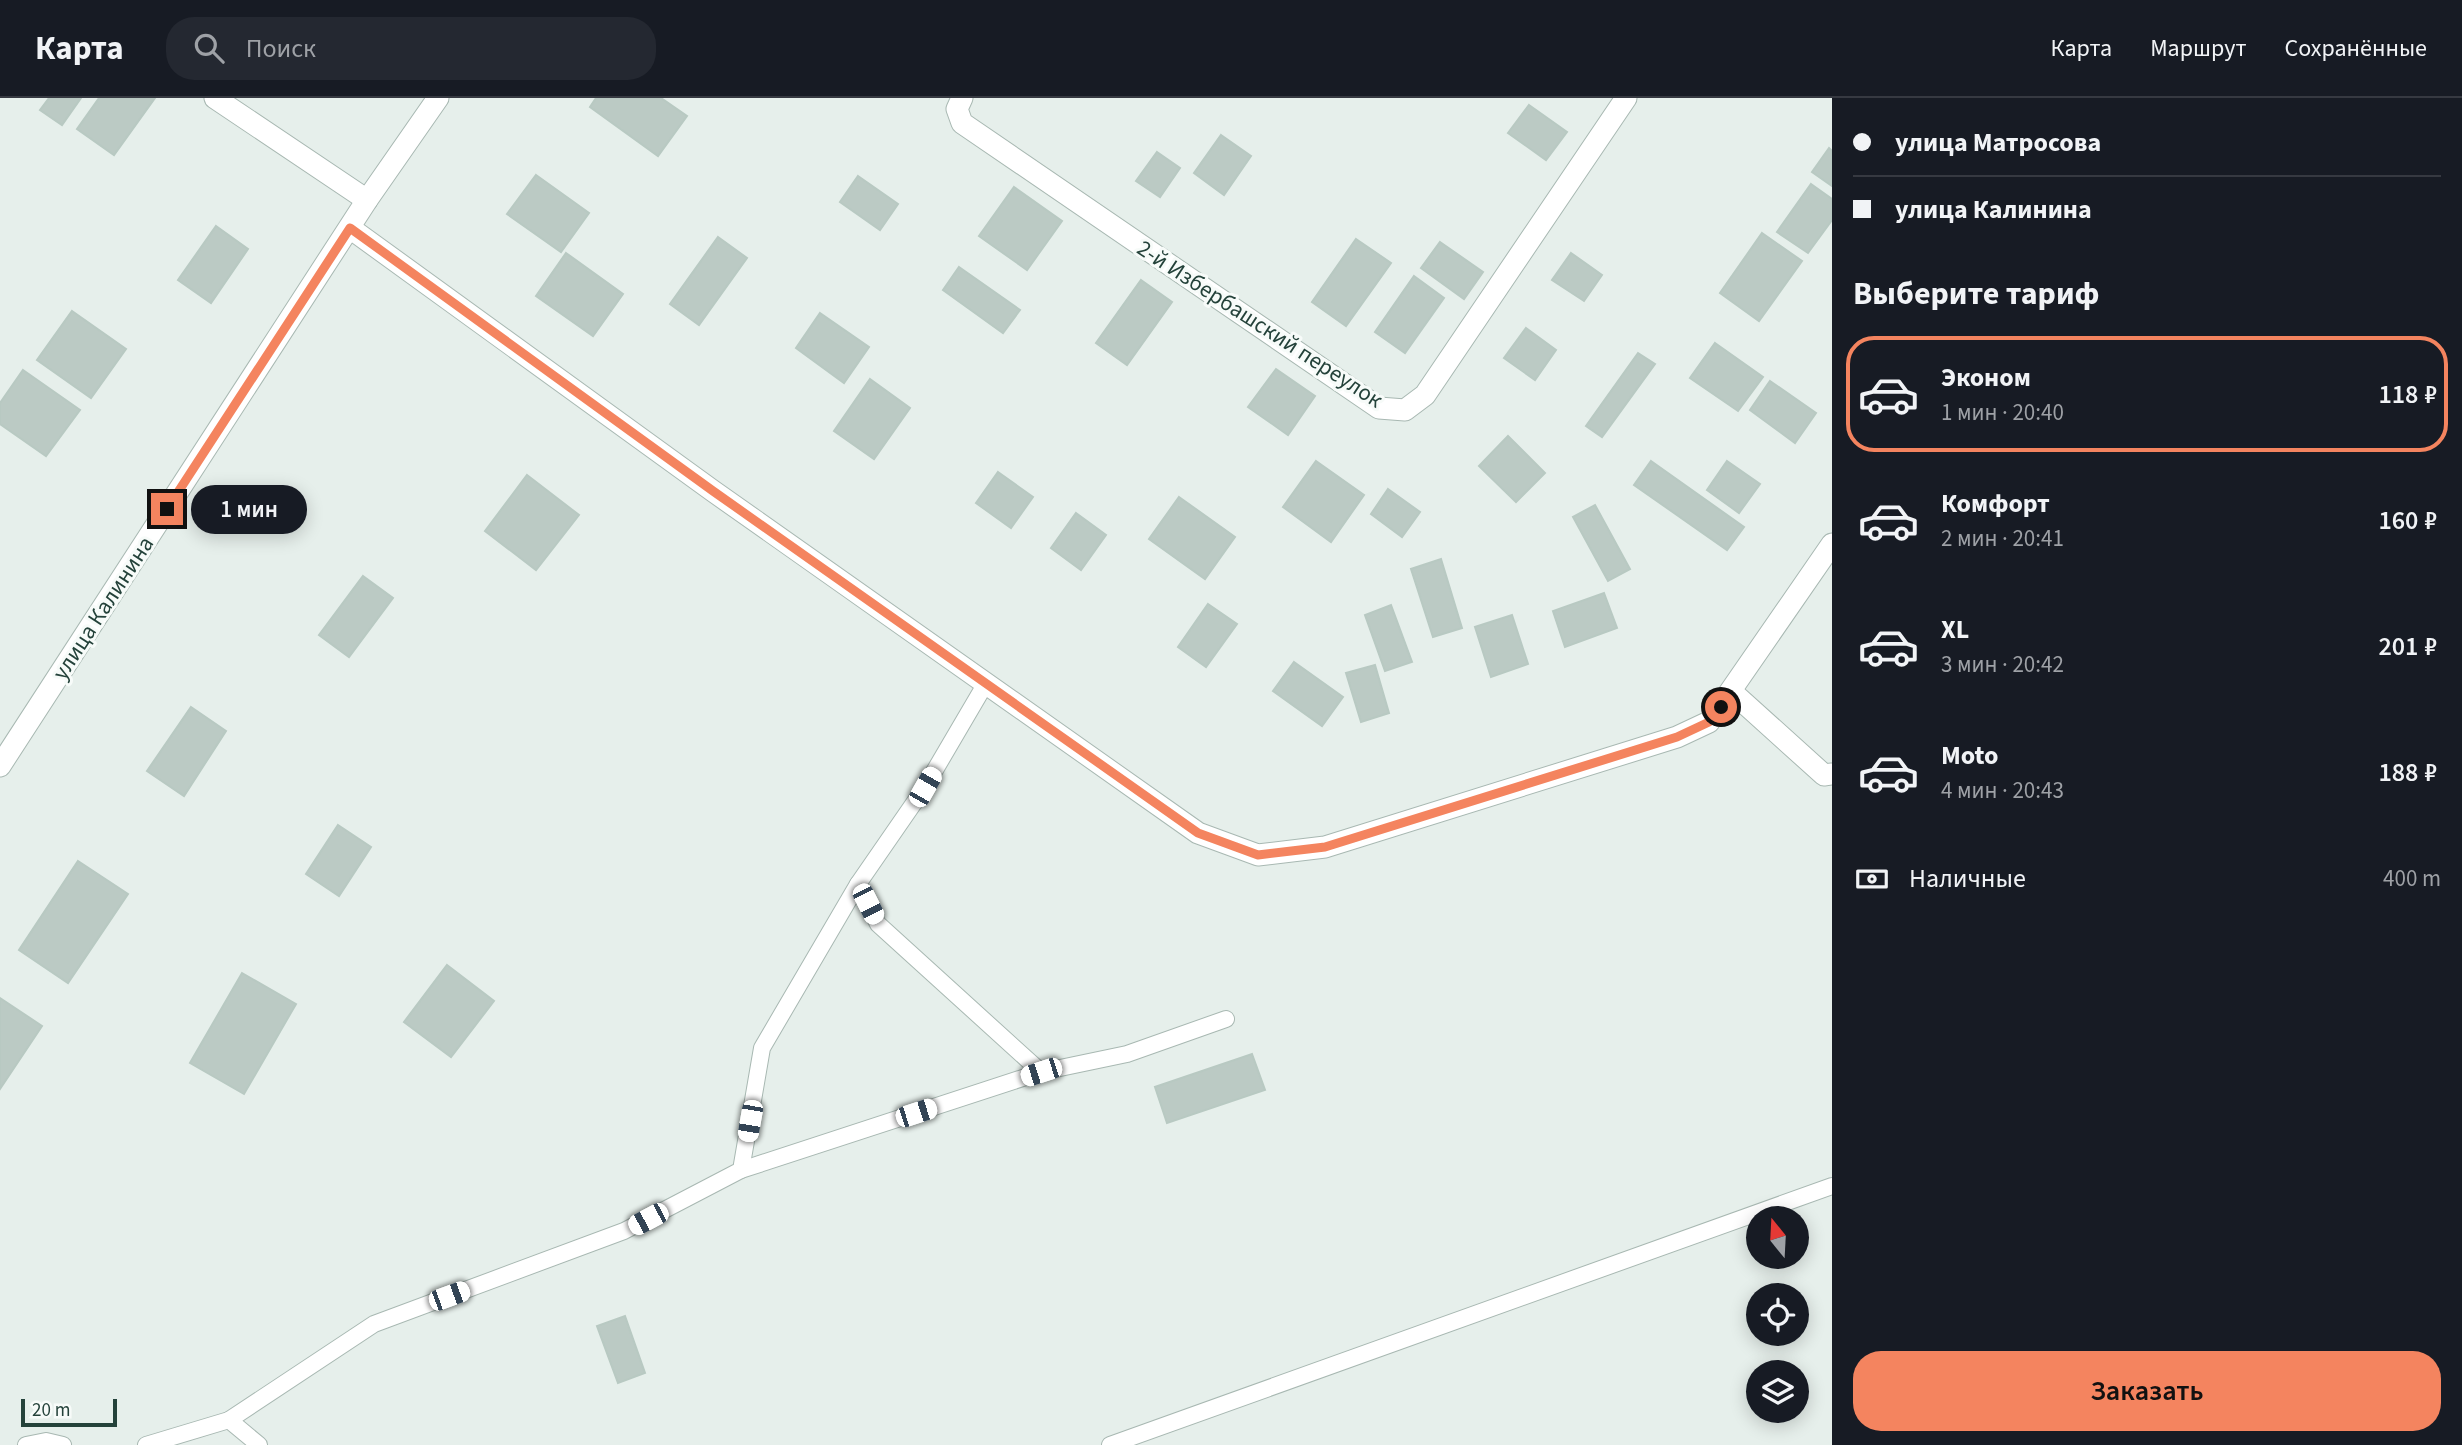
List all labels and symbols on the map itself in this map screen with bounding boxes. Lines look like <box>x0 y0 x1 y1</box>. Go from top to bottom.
street label: 2-й Избербашский переулок <box>1131 232 1390 416</box>
callout: 1 мин <box>192 484 307 534</box>
route end <box>151 493 183 525</box>
street label: улица Калинина <box>44 530 162 686</box>
route start <box>1705 691 1737 723</box>
car <box>906 764 945 810</box>
car <box>850 881 887 927</box>
car <box>1018 1056 1065 1088</box>
car <box>893 1097 940 1129</box>
car <box>737 1098 764 1144</box>
car <box>625 1200 672 1238</box>
north arrow <box>1746 1206 1810 1269</box>
car <box>426 1279 473 1313</box>
scale bar <box>21 1396 117 1428</box>

